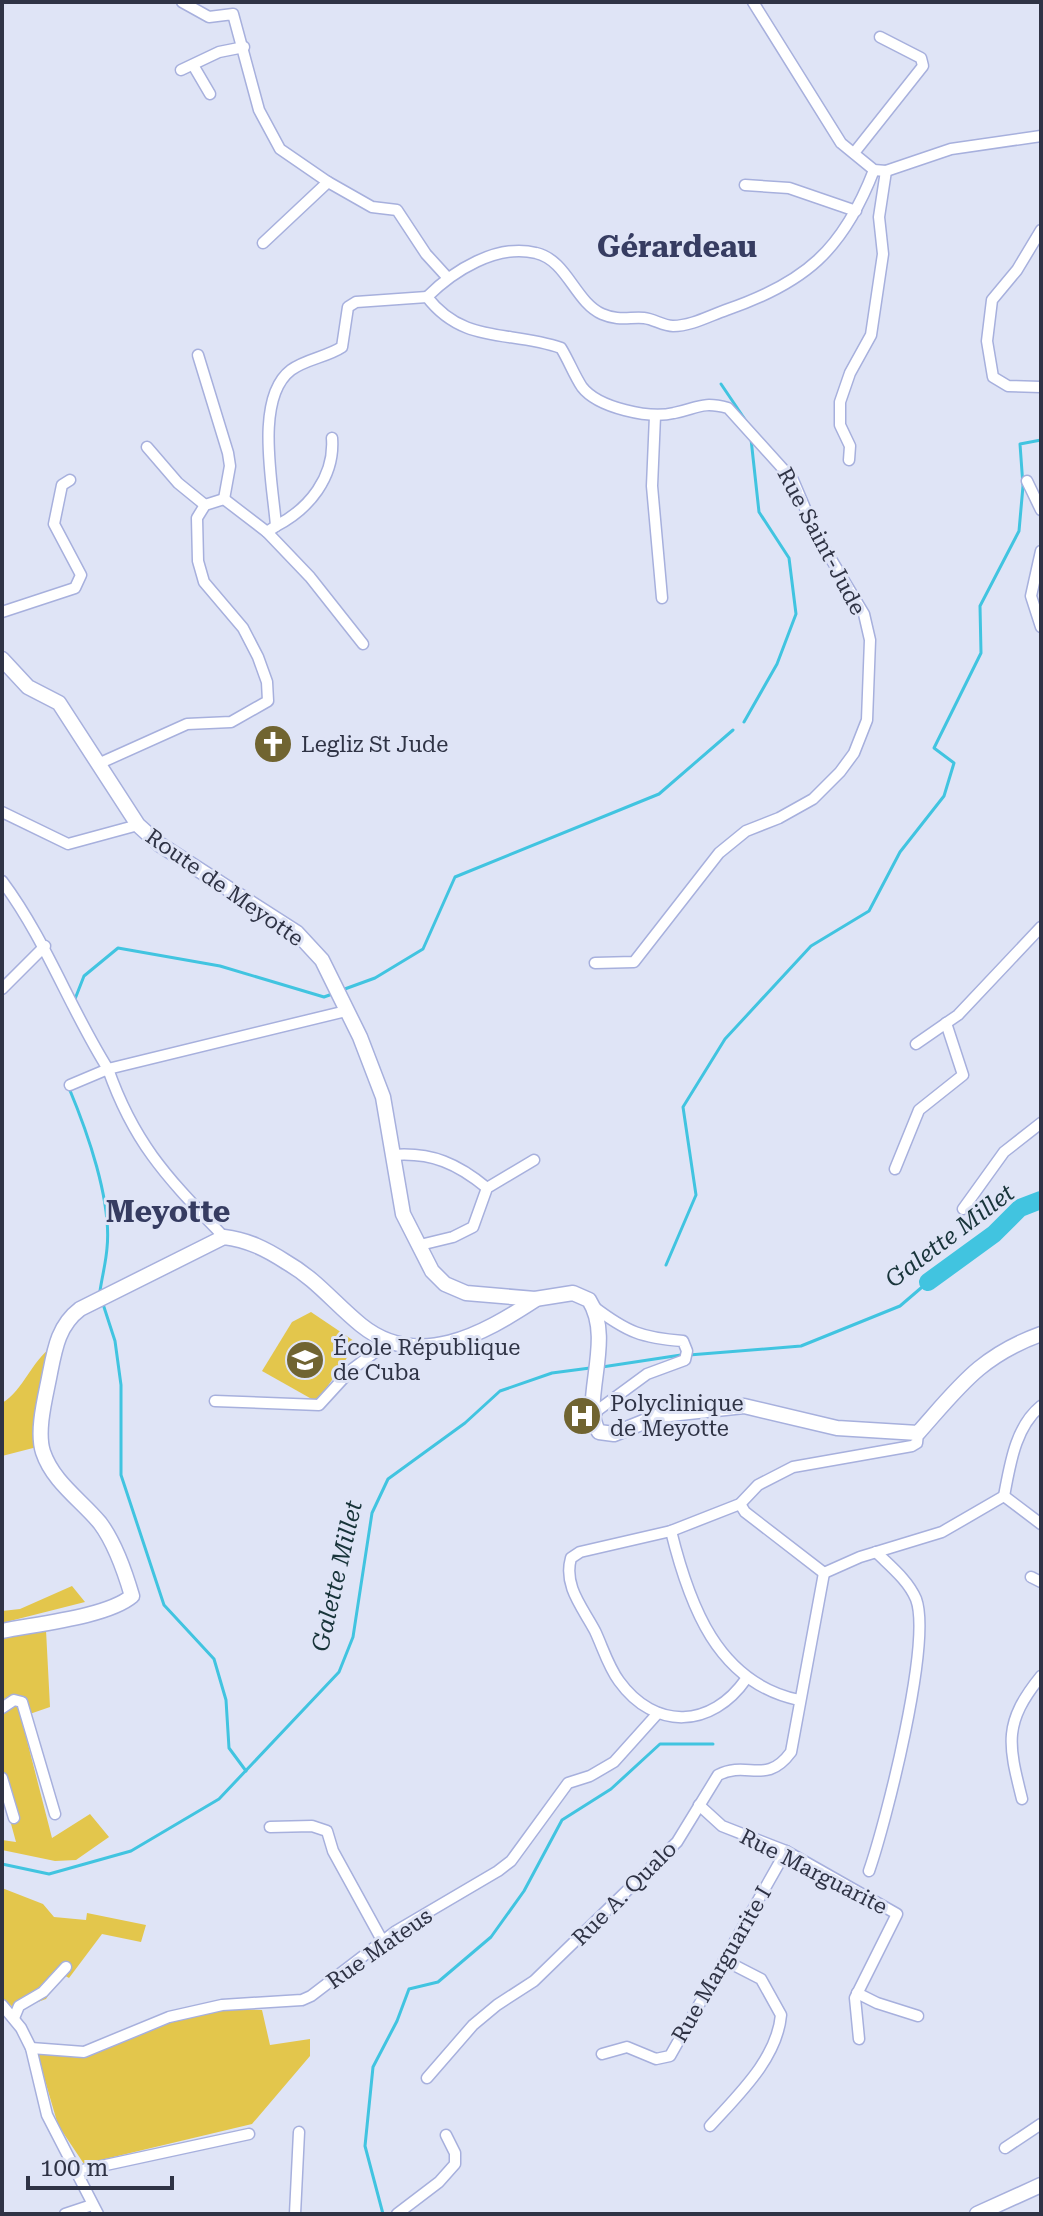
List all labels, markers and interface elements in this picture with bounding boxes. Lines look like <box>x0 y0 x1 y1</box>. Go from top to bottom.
district label: Gérardeau <box>597 229 757 264</box>
street label: Rue Saint-Jude <box>772 463 871 619</box>
church icon: Legliz St Jude <box>252 723 294 765</box>
place label: Legliz St Jude <box>301 732 448 757</box>
street label: Route de Meyotte <box>141 824 308 951</box>
water label: Galette Millet <box>880 1178 1020 1293</box>
district label: Meyotte <box>106 1194 230 1229</box>
place label: École République de Cuba <box>333 1334 520 1385</box>
school or university icon: École République de Cuba <box>284 1339 326 1381</box>
place label: Polyclinique de Meyotte <box>610 1391 744 1441</box>
hospital icon: Polyclinique de Meyotte <box>561 1395 603 1437</box>
water label: Galette Millet <box>306 1498 368 1654</box>
street label: Rue Marguarite <box>736 1824 892 1919</box>
street label: Rue A. Qualo <box>567 1836 682 1951</box>
street label: Rue Marguarite I <box>667 1882 776 2047</box>
street label: Rue Mateus <box>322 1903 437 1994</box>
scale bar <box>28 2140 172 2190</box>
text: 100 m <box>40 2154 108 2182</box>

